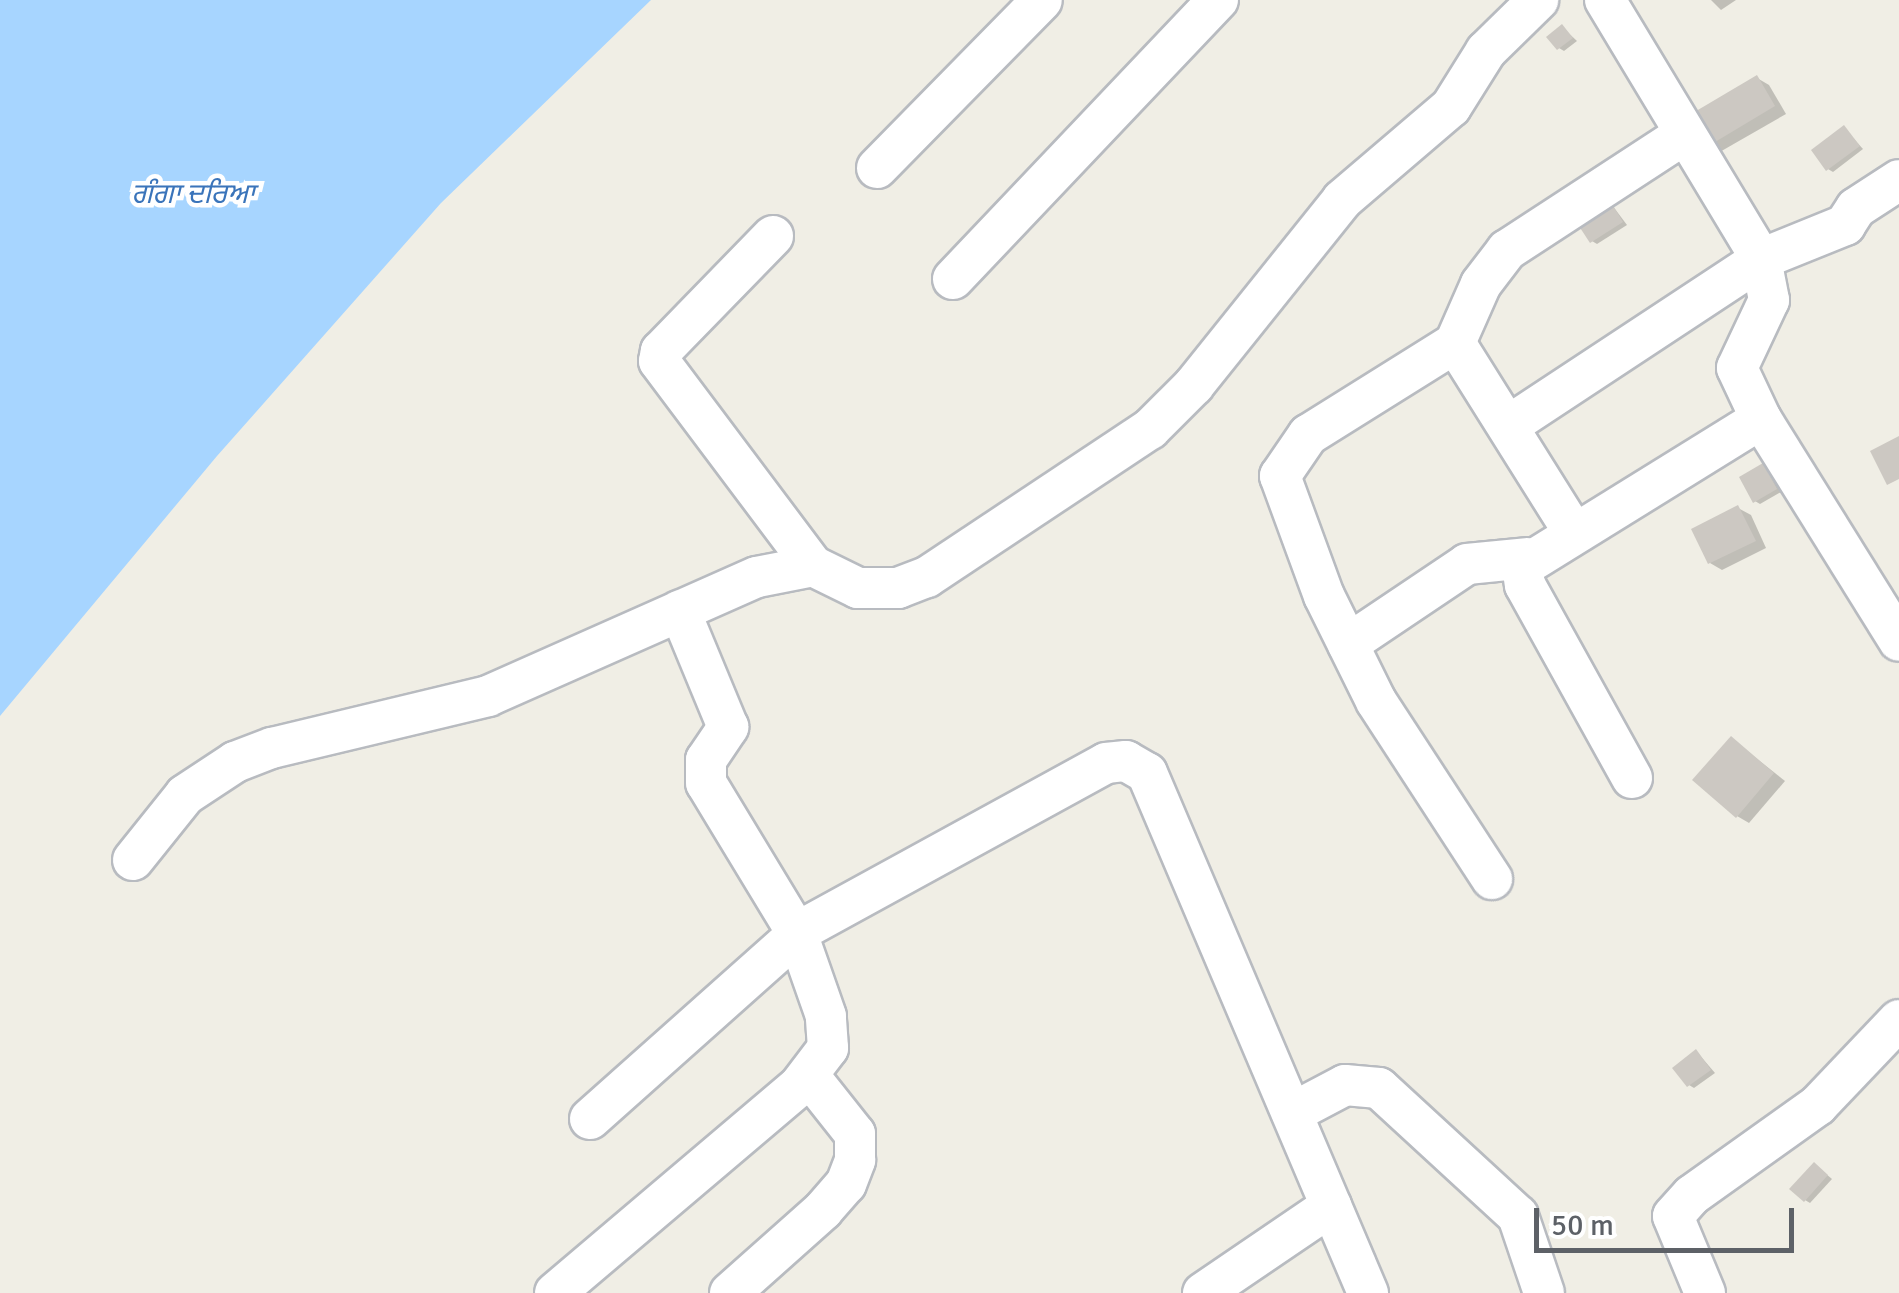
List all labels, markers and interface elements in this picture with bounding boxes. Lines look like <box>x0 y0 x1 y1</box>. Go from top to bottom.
water label: ਗੰਗਾ ਦਰਿਆ <box>132 177 254 211</box>
scale bar <box>1539 1188 1799 1250</box>
text: 50 m <box>1551 1207 1614 1244</box>

